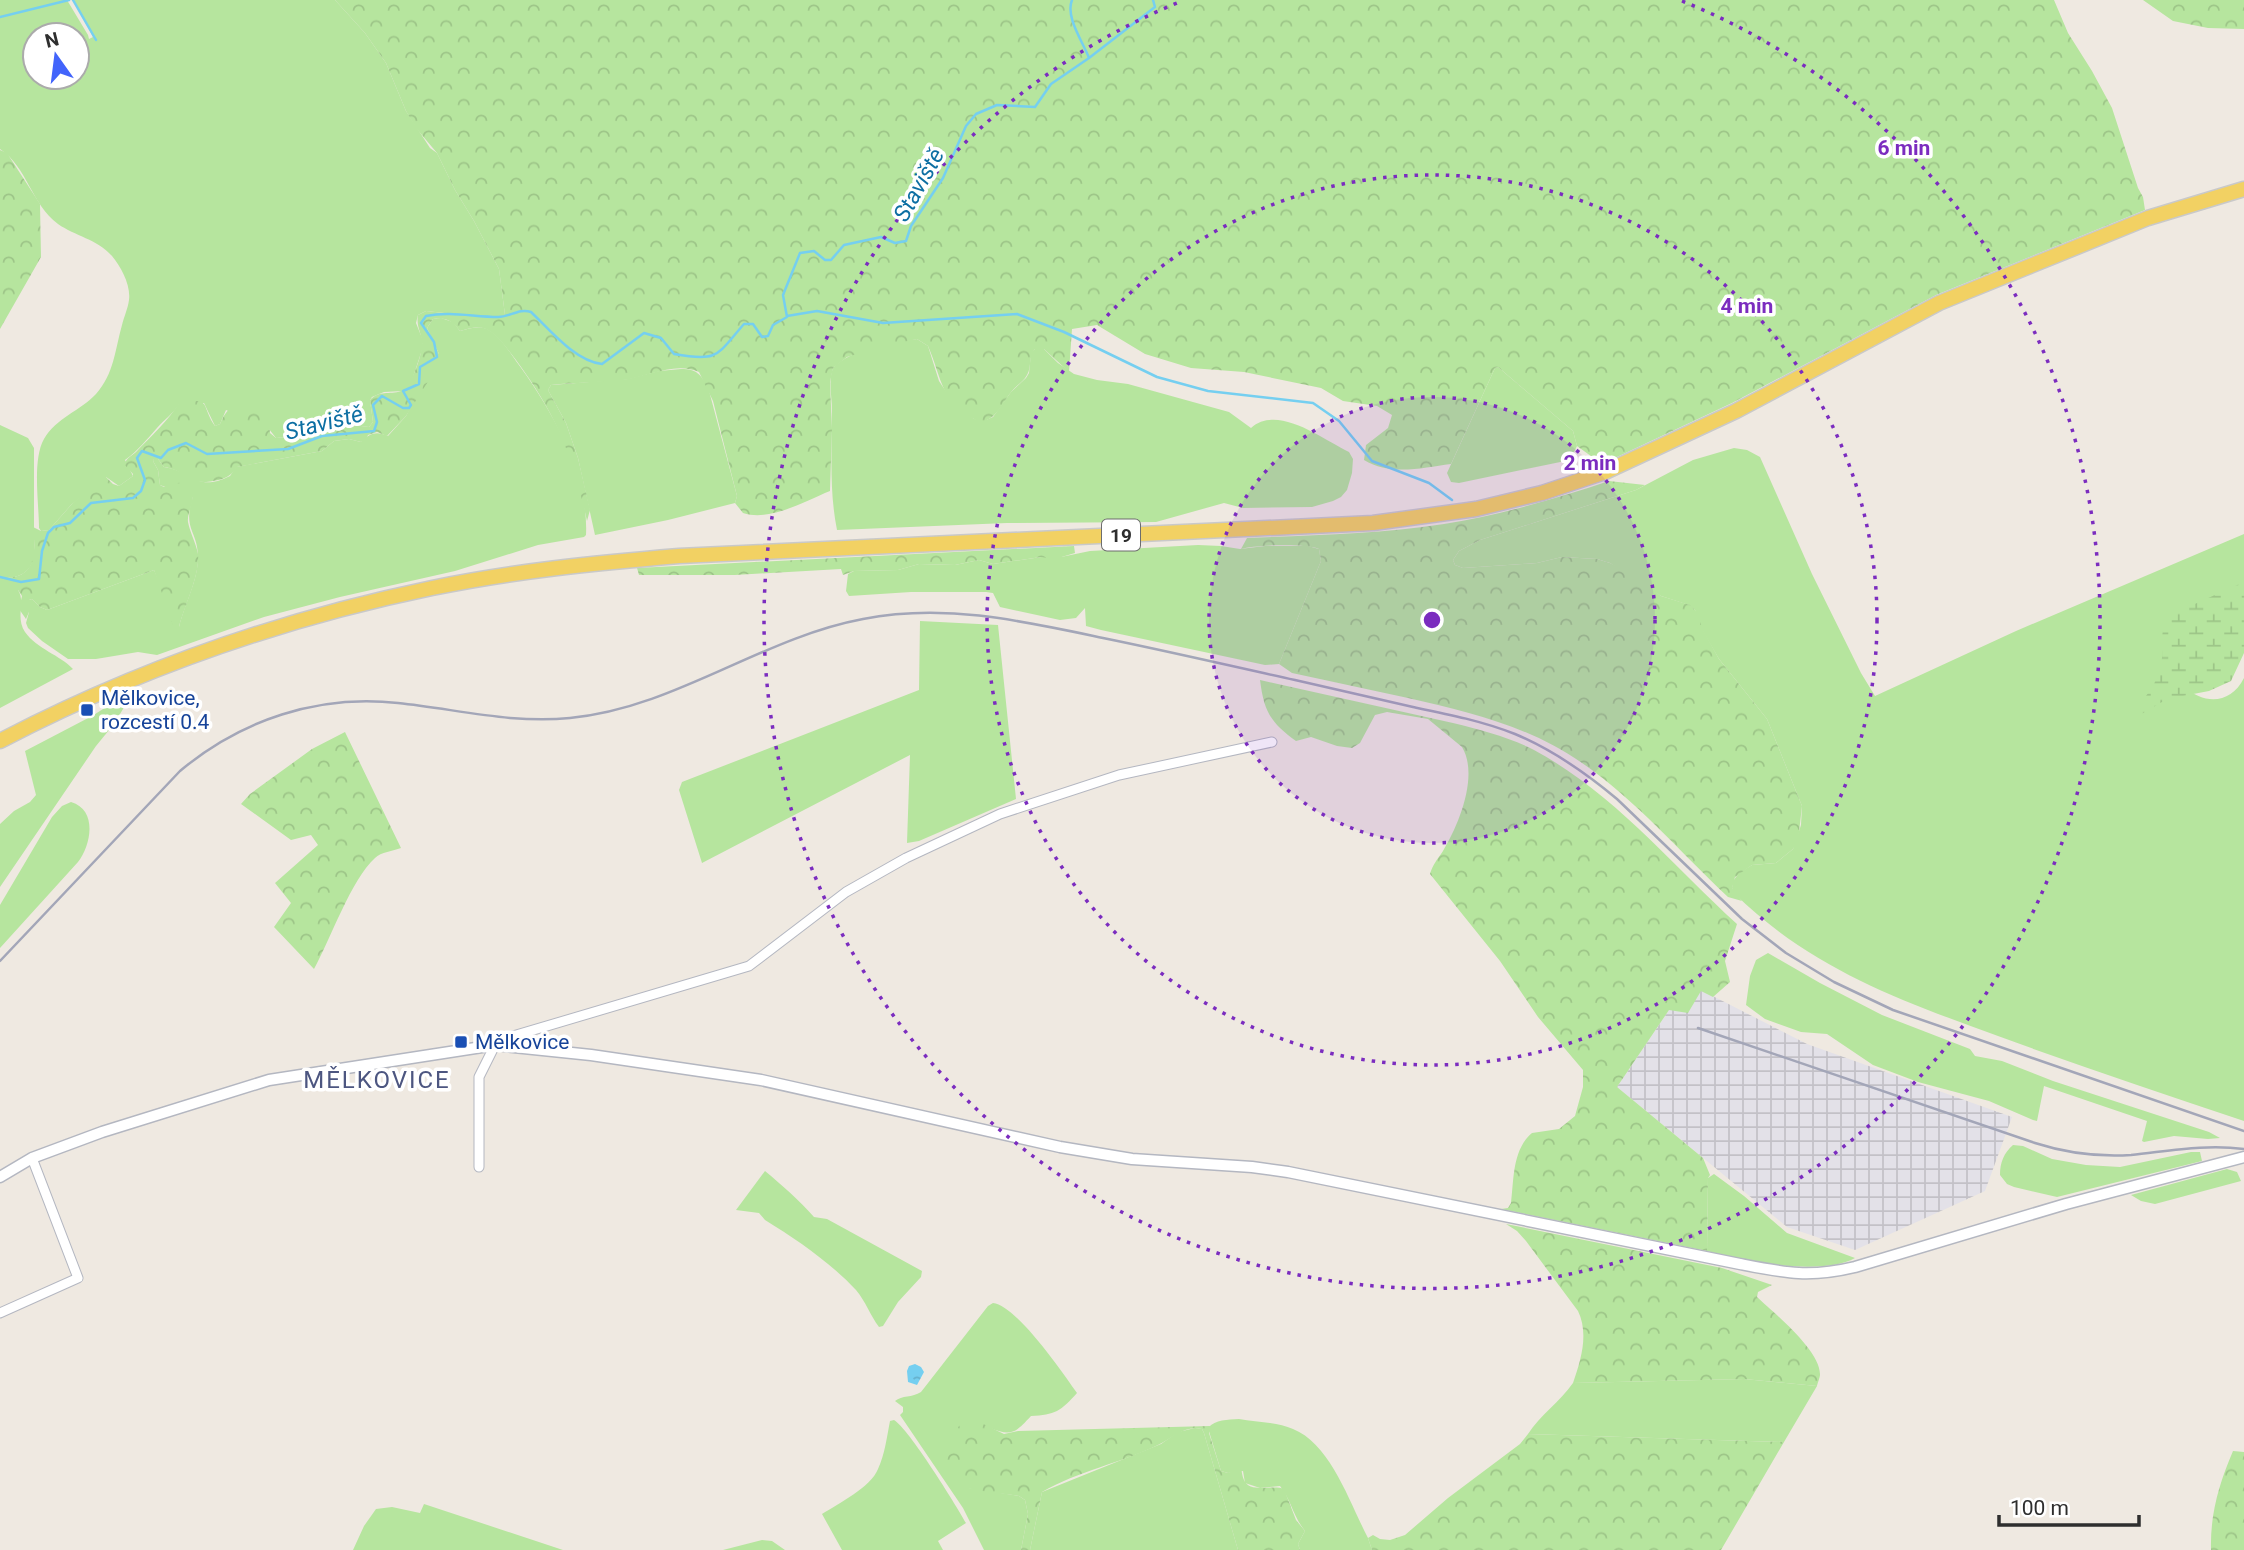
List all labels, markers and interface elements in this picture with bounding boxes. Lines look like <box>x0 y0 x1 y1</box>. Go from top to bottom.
north arrow <box>21 21 91 91</box>
text: N <box>43 27 61 53</box>
text: 6 min <box>1878 136 1930 160</box>
water label: Staviště <box>888 144 950 226</box>
text: 4 min <box>1721 294 1773 318</box>
water label: Staviště <box>282 400 366 446</box>
text: 2 min <box>1564 451 1616 475</box>
road number: 19 <box>1102 520 1140 550</box>
centre of rings <box>1420 608 1444 632</box>
place label: Mělkovice, rozcestí 0.4 <box>101 686 210 734</box>
marker: Mělkovice, rozcestí 0.4 <box>79 702 95 718</box>
place label: Mělkovice <box>475 1030 569 1054</box>
marker: Mělkovice <box>453 1034 469 1050</box>
district label: MĚLKOVICE <box>303 1066 451 1094</box>
scale bar <box>1999 1484 2139 1528</box>
text: 100 m <box>2010 1496 2069 1520</box>

